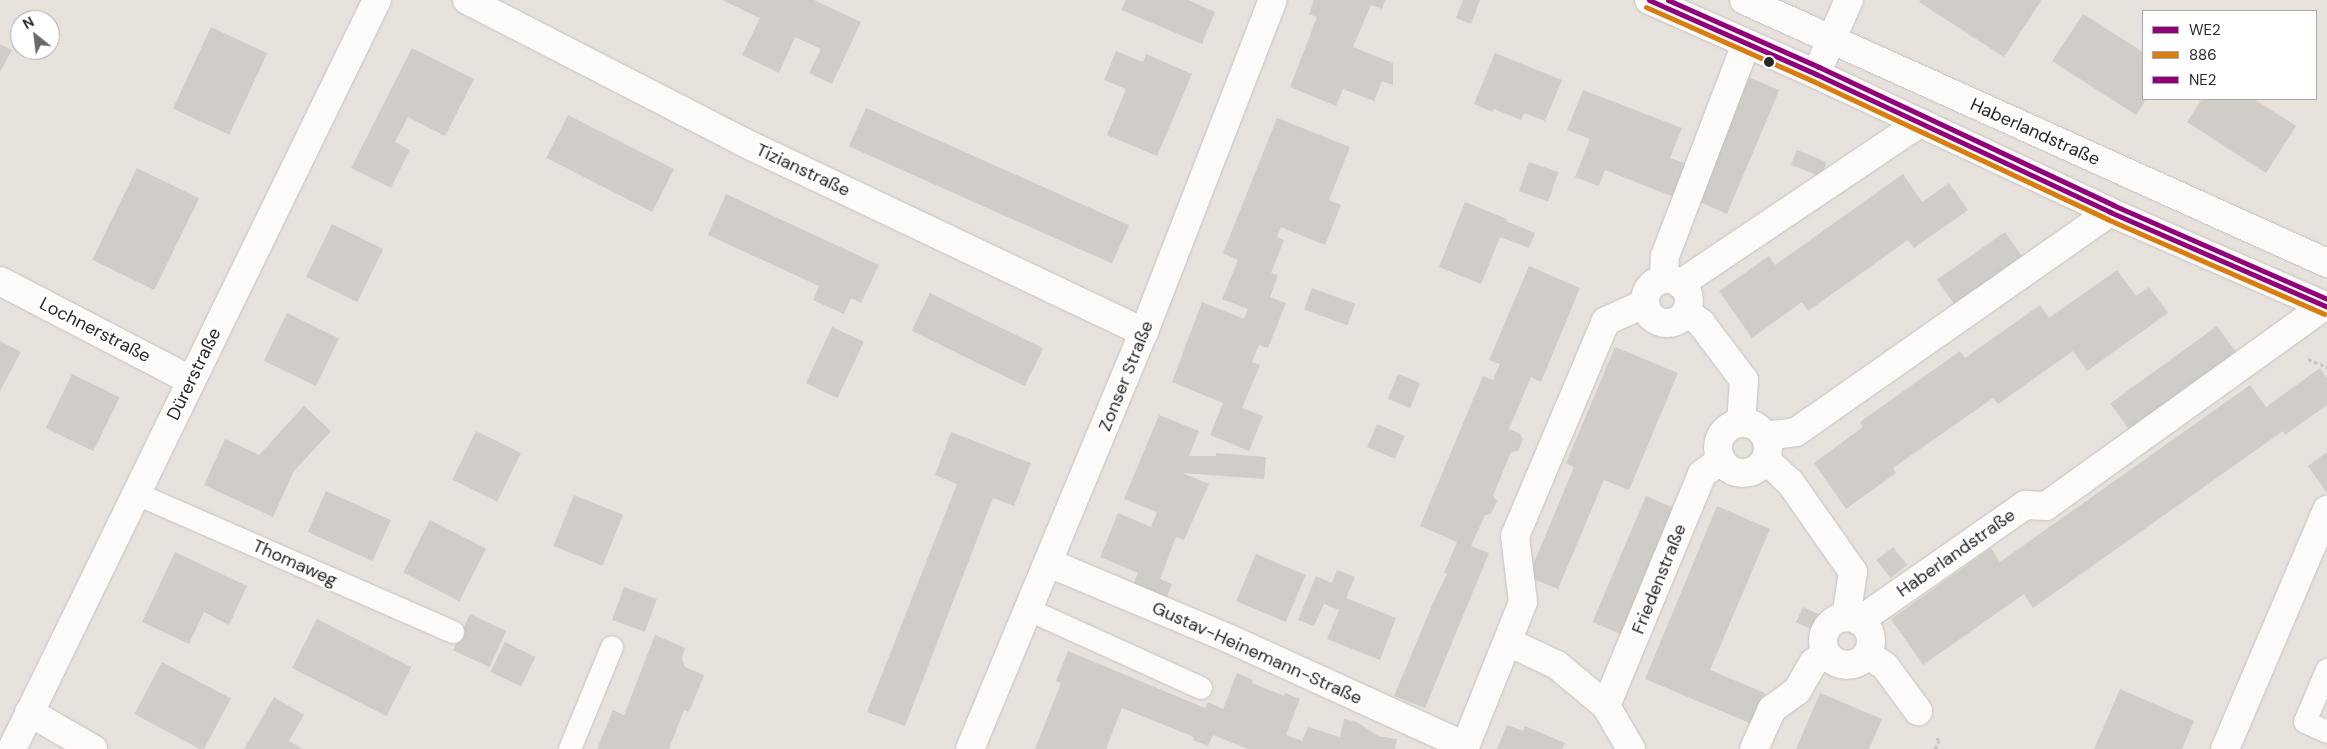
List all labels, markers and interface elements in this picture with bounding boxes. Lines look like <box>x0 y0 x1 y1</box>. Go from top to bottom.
north arrow <box>10 10 60 60</box>
legend <box>2142 10 2317 100</box>
text: N <box>19 12 37 33</box>
text: WE2 <box>2189 20 2221 40</box>
text: 886 <box>2189 45 2217 65</box>
unlabelled marker <box>1764 57 1774 67</box>
text: NE2 <box>2189 70 2216 90</box>
street label: Haberlandstraße <box>1967 94 2103 170</box>
street label: Tizianstraße <box>753 139 853 201</box>
street label: Lochnerstraße <box>36 293 154 367</box>
street label: Zonser Straße <box>1094 318 1158 434</box>
street label: Dürerstraße <box>162 324 226 424</box>
street label: Haberlandstraße <box>1893 504 2019 602</box>
street label: Friedenstraße <box>1627 521 1691 637</box>
street label: Thomaweg <box>249 535 341 591</box>
street label: Gustav-Heinemann-Straße <box>1149 597 1365 709</box>

